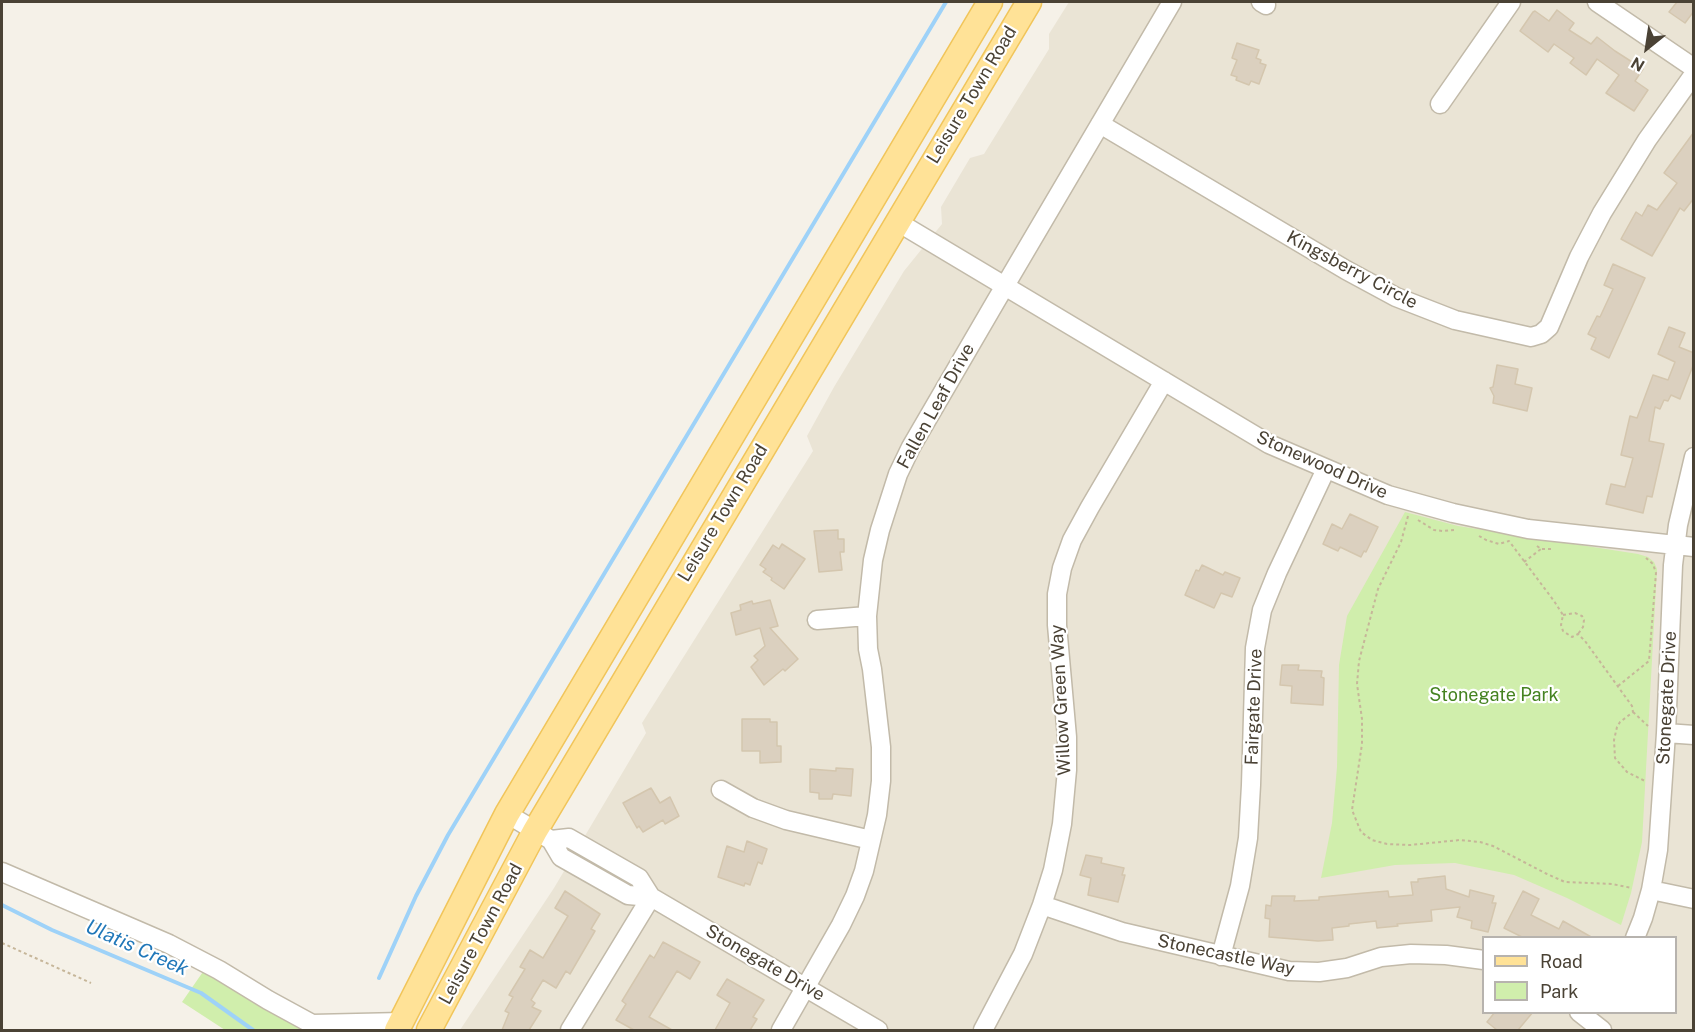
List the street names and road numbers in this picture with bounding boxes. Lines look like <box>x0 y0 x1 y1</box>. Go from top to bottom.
street label: Leisure Town Road <box>922 22 1022 168</box>
street label: Kingsberry Circle <box>1283 226 1421 314</box>
street label: Fallen Leaf Drive <box>893 340 979 472</box>
street label: Stonewood Drive <box>1253 426 1391 504</box>
street label: Leisure Town Road <box>673 440 773 586</box>
street label: Willow Green Way <box>1046 624 1076 776</box>
street label: Stonegate Drive <box>1653 630 1681 766</box>
street label: Fairgate Drive <box>1241 648 1267 766</box>
street label: Leisure Town Road <box>435 860 527 1008</box>
street label: Stonegate Drive <box>702 920 828 1006</box>
street label: Stonecastle Way <box>1155 930 1297 980</box>

